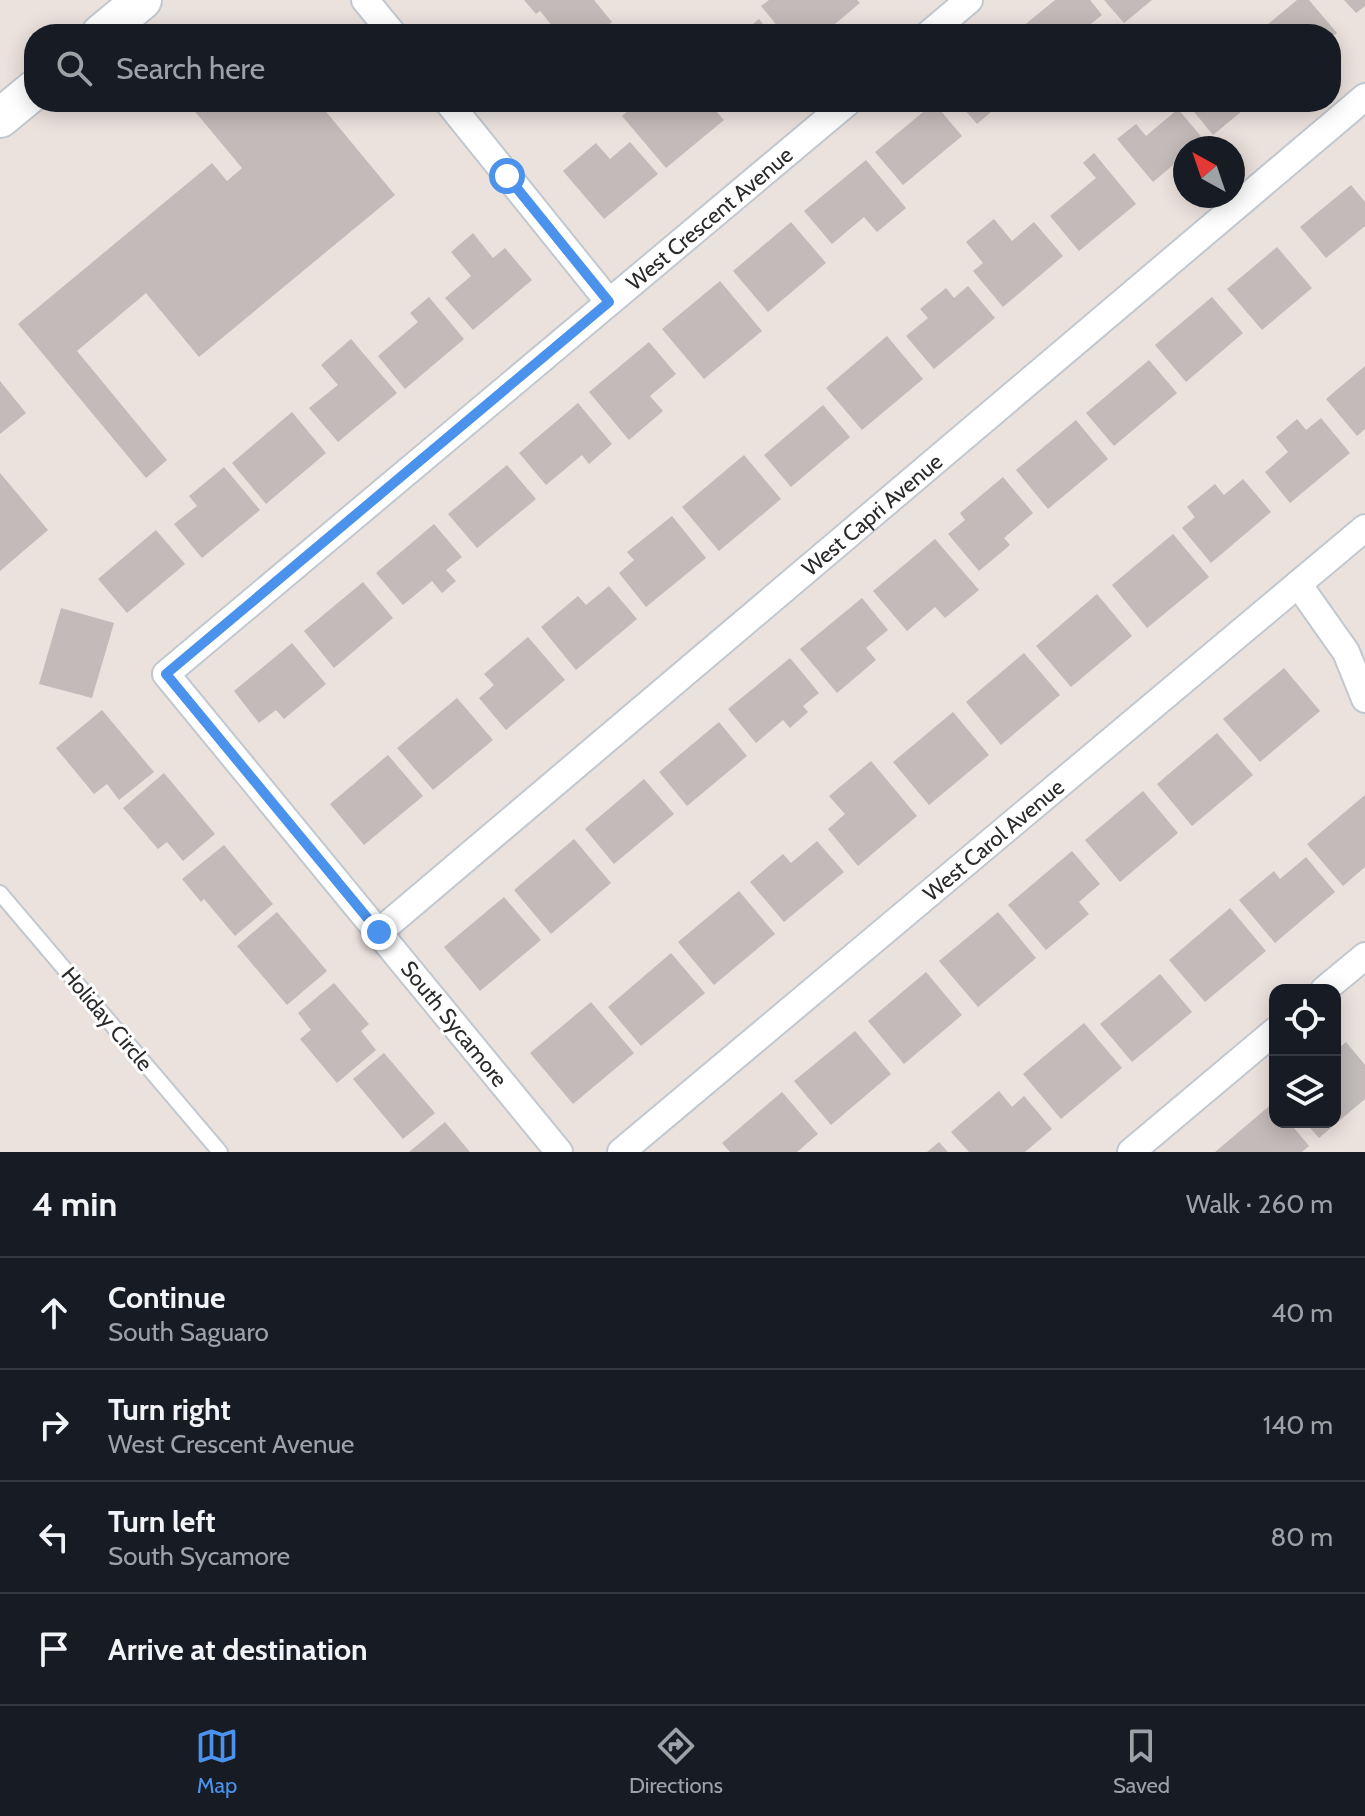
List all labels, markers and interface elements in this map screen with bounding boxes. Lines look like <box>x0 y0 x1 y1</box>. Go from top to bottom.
search box <box>24 24 1341 112</box>
icon: search <box>52 46 96 90</box>
text: Search here <box>116 50 265 87</box>
north arrow <box>1173 136 1245 208</box>
street label: West Crescent Avenue <box>621 141 798 296</box>
route start <box>489 158 525 194</box>
street label: West Capri Avenue <box>796 448 948 582</box>
street label: West Carol Avenue <box>917 773 1069 906</box>
route end <box>361 914 397 950</box>
street label: South Sycamore <box>395 956 513 1092</box>
street label: Holiday Circle <box>56 961 158 1077</box>
map controls <box>1269 984 1341 1128</box>
button: locate <box>1269 984 1341 1056</box>
button: layers <box>1269 1056 1341 1128</box>
text: 4 min <box>32 1183 117 1225</box>
text: Walk · 260 m <box>1186 1188 1333 1220</box>
text: Continue <box>108 1279 225 1316</box>
icon: ahead <box>32 1291 76 1335</box>
text: 40 m <box>1271 1297 1333 1329</box>
text: South Saguaro <box>108 1316 269 1348</box>
text: Turn right <box>108 1391 231 1428</box>
icon: right <box>32 1403 76 1447</box>
text: 140 m <box>1263 1409 1333 1441</box>
text: West Crescent Avenue <box>108 1428 354 1460</box>
text: Turn left <box>108 1503 216 1540</box>
icon: left <box>32 1515 76 1559</box>
text: 80 m <box>1270 1521 1333 1553</box>
text: South Sycamore <box>108 1540 290 1572</box>
icon: arrive <box>32 1627 76 1671</box>
text: Arrive at destination <box>108 1631 368 1668</box>
tab: Map <box>195 1724 239 1799</box>
tab: Directions <box>629 1724 723 1799</box>
tab: Saved <box>1113 1724 1170 1799</box>

